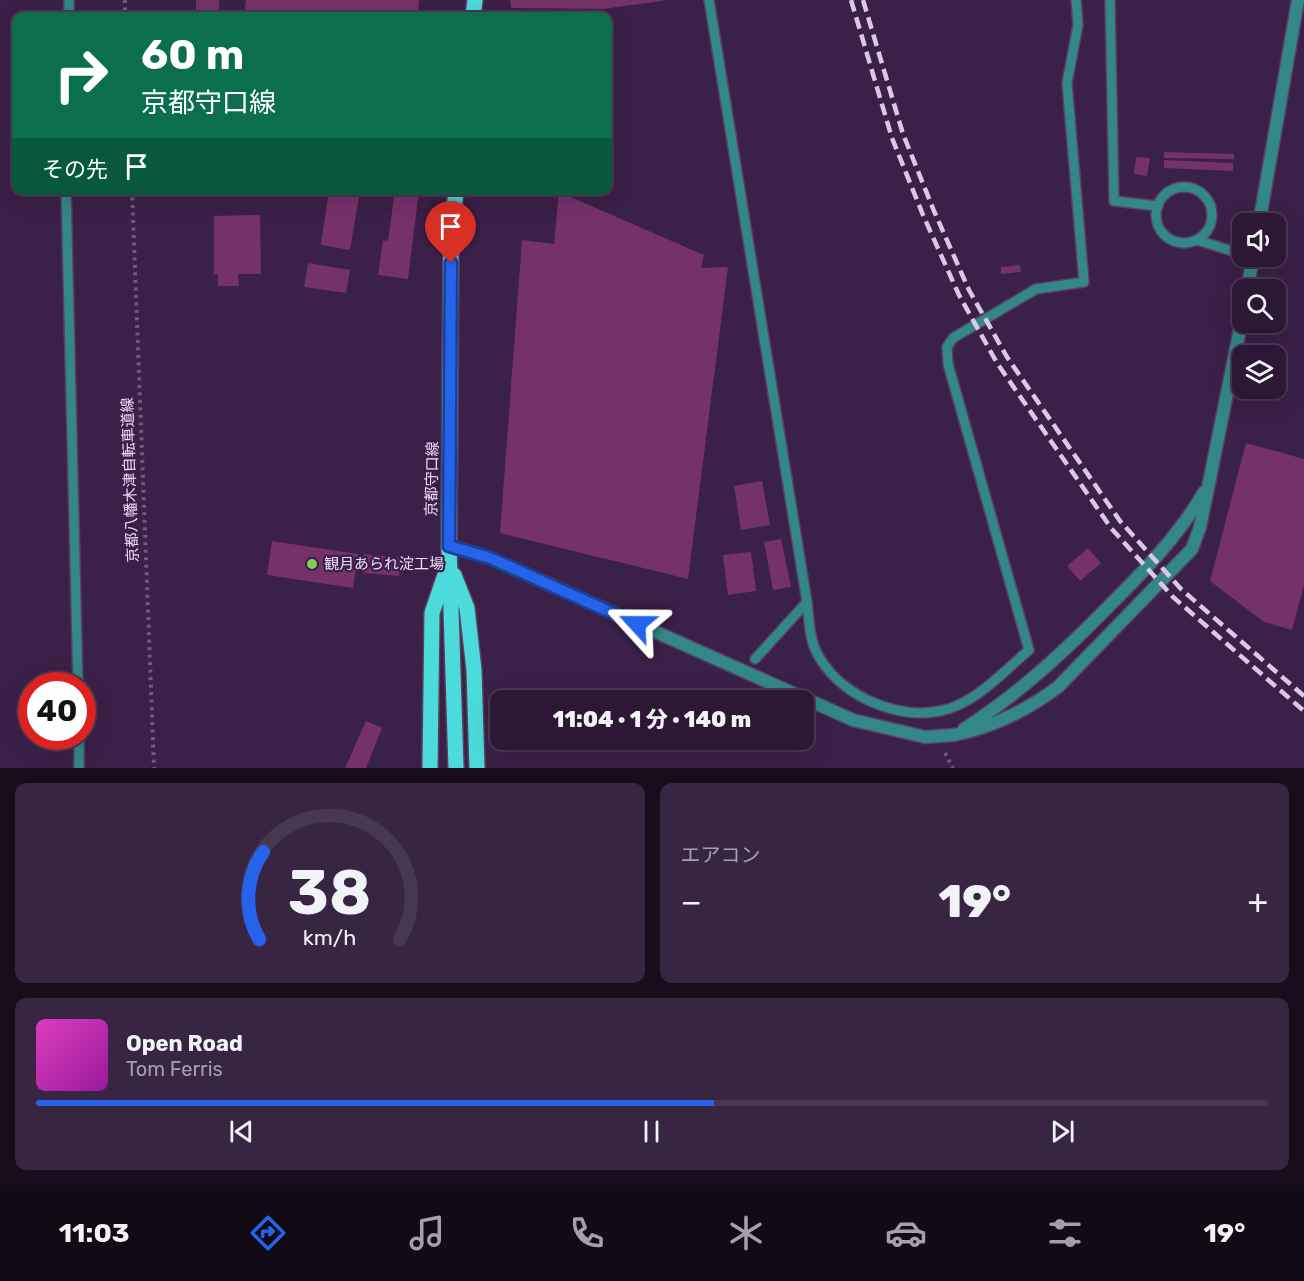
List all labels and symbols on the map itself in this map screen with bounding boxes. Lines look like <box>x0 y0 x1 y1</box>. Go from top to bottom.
pin <box>425 201 476 263</box>
street label: 京都八幡木津自転車道線 <box>118 397 142 563</box>
street label: 京都守口線 <box>422 441 442 517</box>
place label: 観月あられ淀工場 <box>324 555 444 573</box>
marker: 観月あられ淀工場 <box>305 557 319 571</box>
position arrow <box>605 592 669 656</box>
speed limit sign: 40 <box>18 672 96 750</box>

